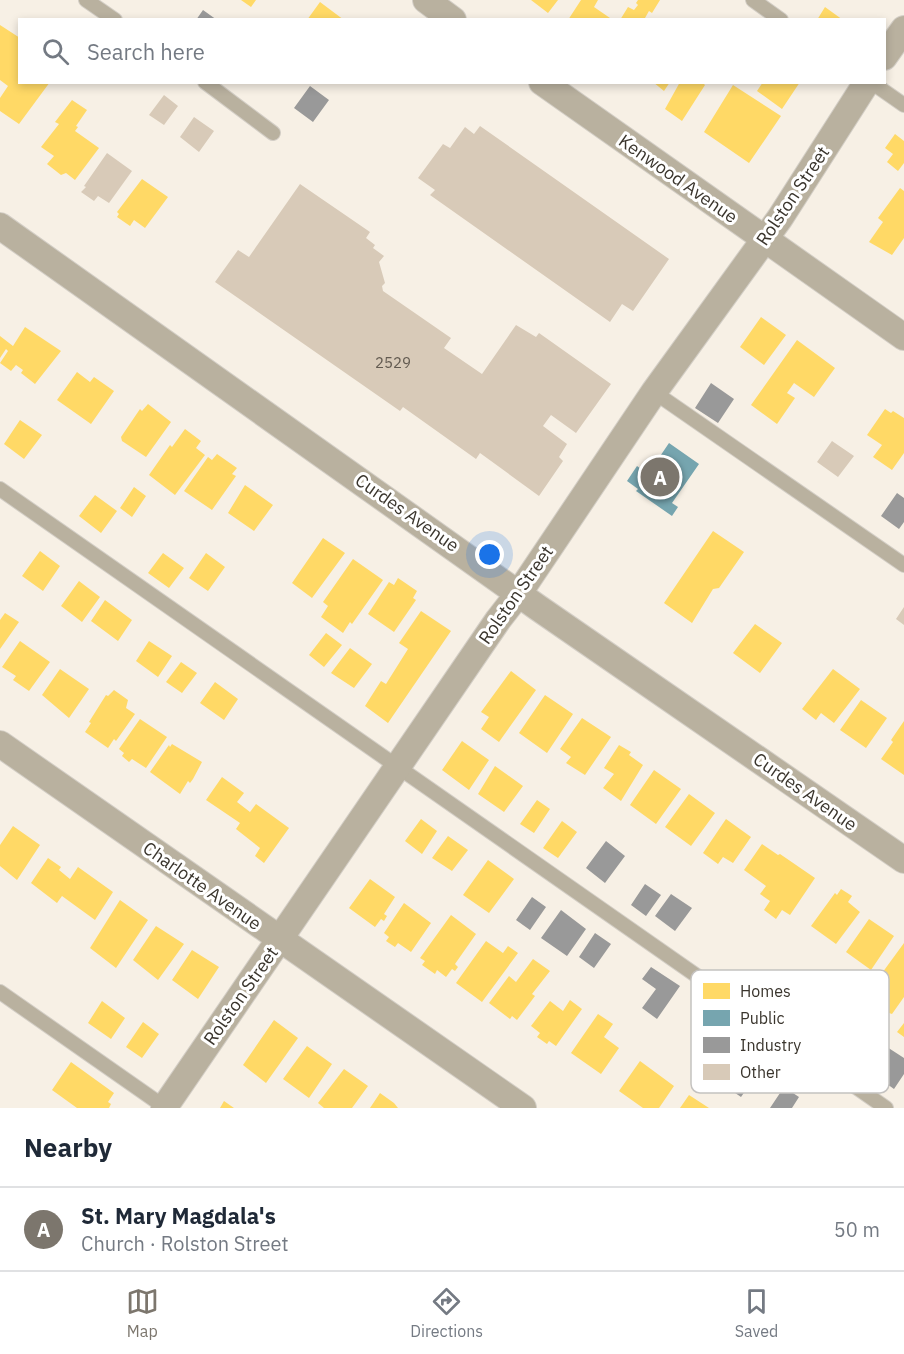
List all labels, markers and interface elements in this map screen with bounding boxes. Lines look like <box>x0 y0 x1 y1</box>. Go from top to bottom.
search box <box>18 18 886 84</box>
icon: search <box>39 35 72 68</box>
text: Search here <box>87 37 205 66</box>
street label: Kenwood Avenue <box>614 129 742 228</box>
street label: Rolston Street <box>751 142 834 250</box>
house number: 2529 <box>375 353 411 372</box>
pin: A <box>640 454 680 500</box>
street label: Curdes Avenue <box>351 468 464 557</box>
your location <box>475 540 504 569</box>
street label: Rolston Street <box>473 541 558 648</box>
street label: Curdes Avenue <box>749 747 862 836</box>
street label: Charlotte Avenue <box>139 836 266 935</box>
street label: Rolston Street <box>198 942 283 1049</box>
legend <box>691 970 889 1093</box>
text: Homes <box>740 981 791 1001</box>
text: Public <box>740 1008 784 1028</box>
text: Industry <box>740 1035 801 1055</box>
text: Other <box>740 1062 781 1082</box>
text: Nearby <box>24 1130 112 1164</box>
text: St. Mary Magdala's <box>81 1201 276 1230</box>
text: A <box>37 1216 50 1243</box>
text: 50 m <box>834 1216 880 1243</box>
text: Church · Rolston Street <box>81 1230 289 1257</box>
tab: Map <box>126 1285 159 1341</box>
tab: Directions <box>410 1285 483 1341</box>
tab: Saved <box>735 1285 778 1341</box>

